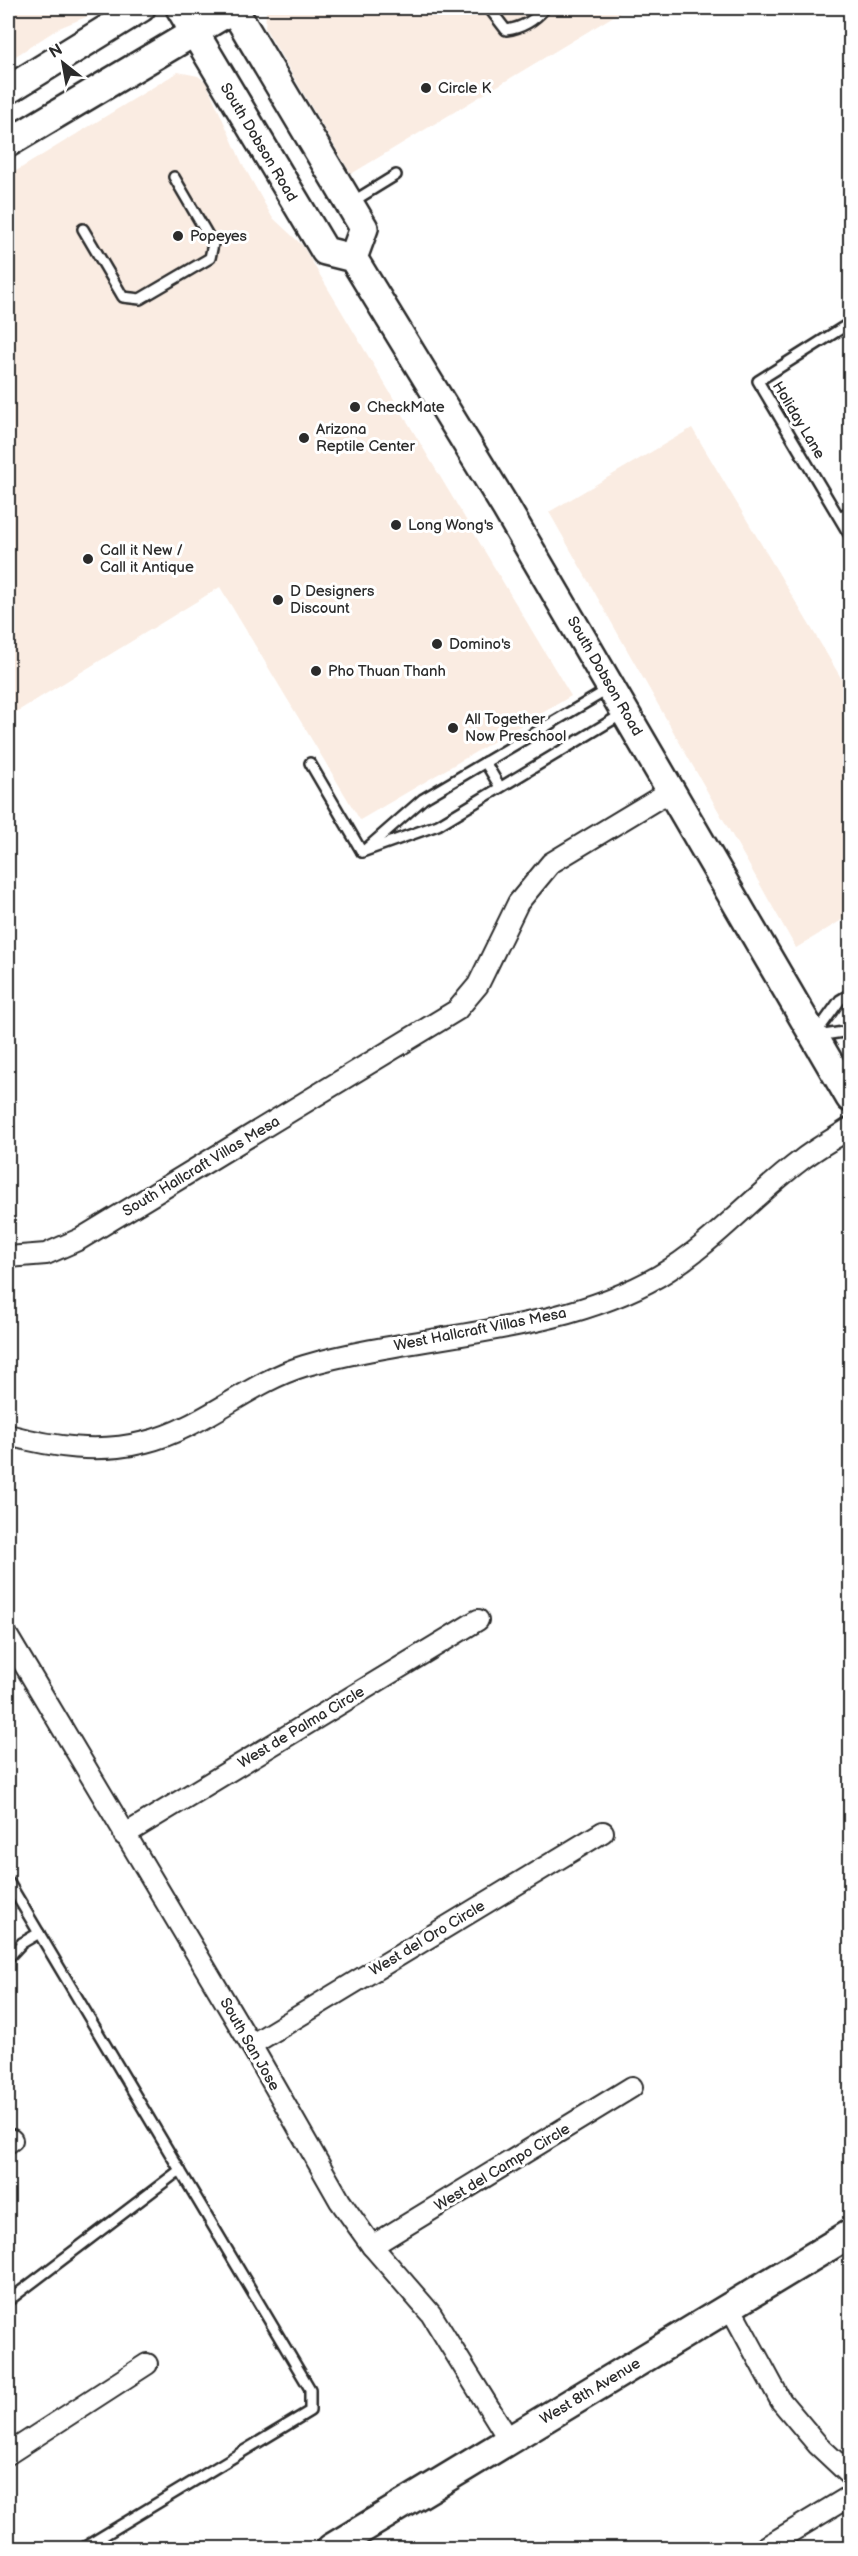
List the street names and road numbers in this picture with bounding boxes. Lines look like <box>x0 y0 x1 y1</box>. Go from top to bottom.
street label: South Dobson Road <box>216 79 302 205</box>
street label: Holiday Lane <box>768 378 829 463</box>
street label: South Dobson Road <box>563 613 647 740</box>
street label: South Hallcraft Villas Mesa <box>119 1112 283 1221</box>
street label: West Hallcraft Villas Mesa <box>392 1303 568 1356</box>
street label: West de Palma Circle <box>234 1682 368 1773</box>
street label: West del Oro Circle <box>366 1896 488 1980</box>
street label: South San Jose <box>215 1994 284 2094</box>
street label: West del Campo Circle <box>431 2119 574 2215</box>
street label: West 8th Avenue <box>537 2354 644 2429</box>

